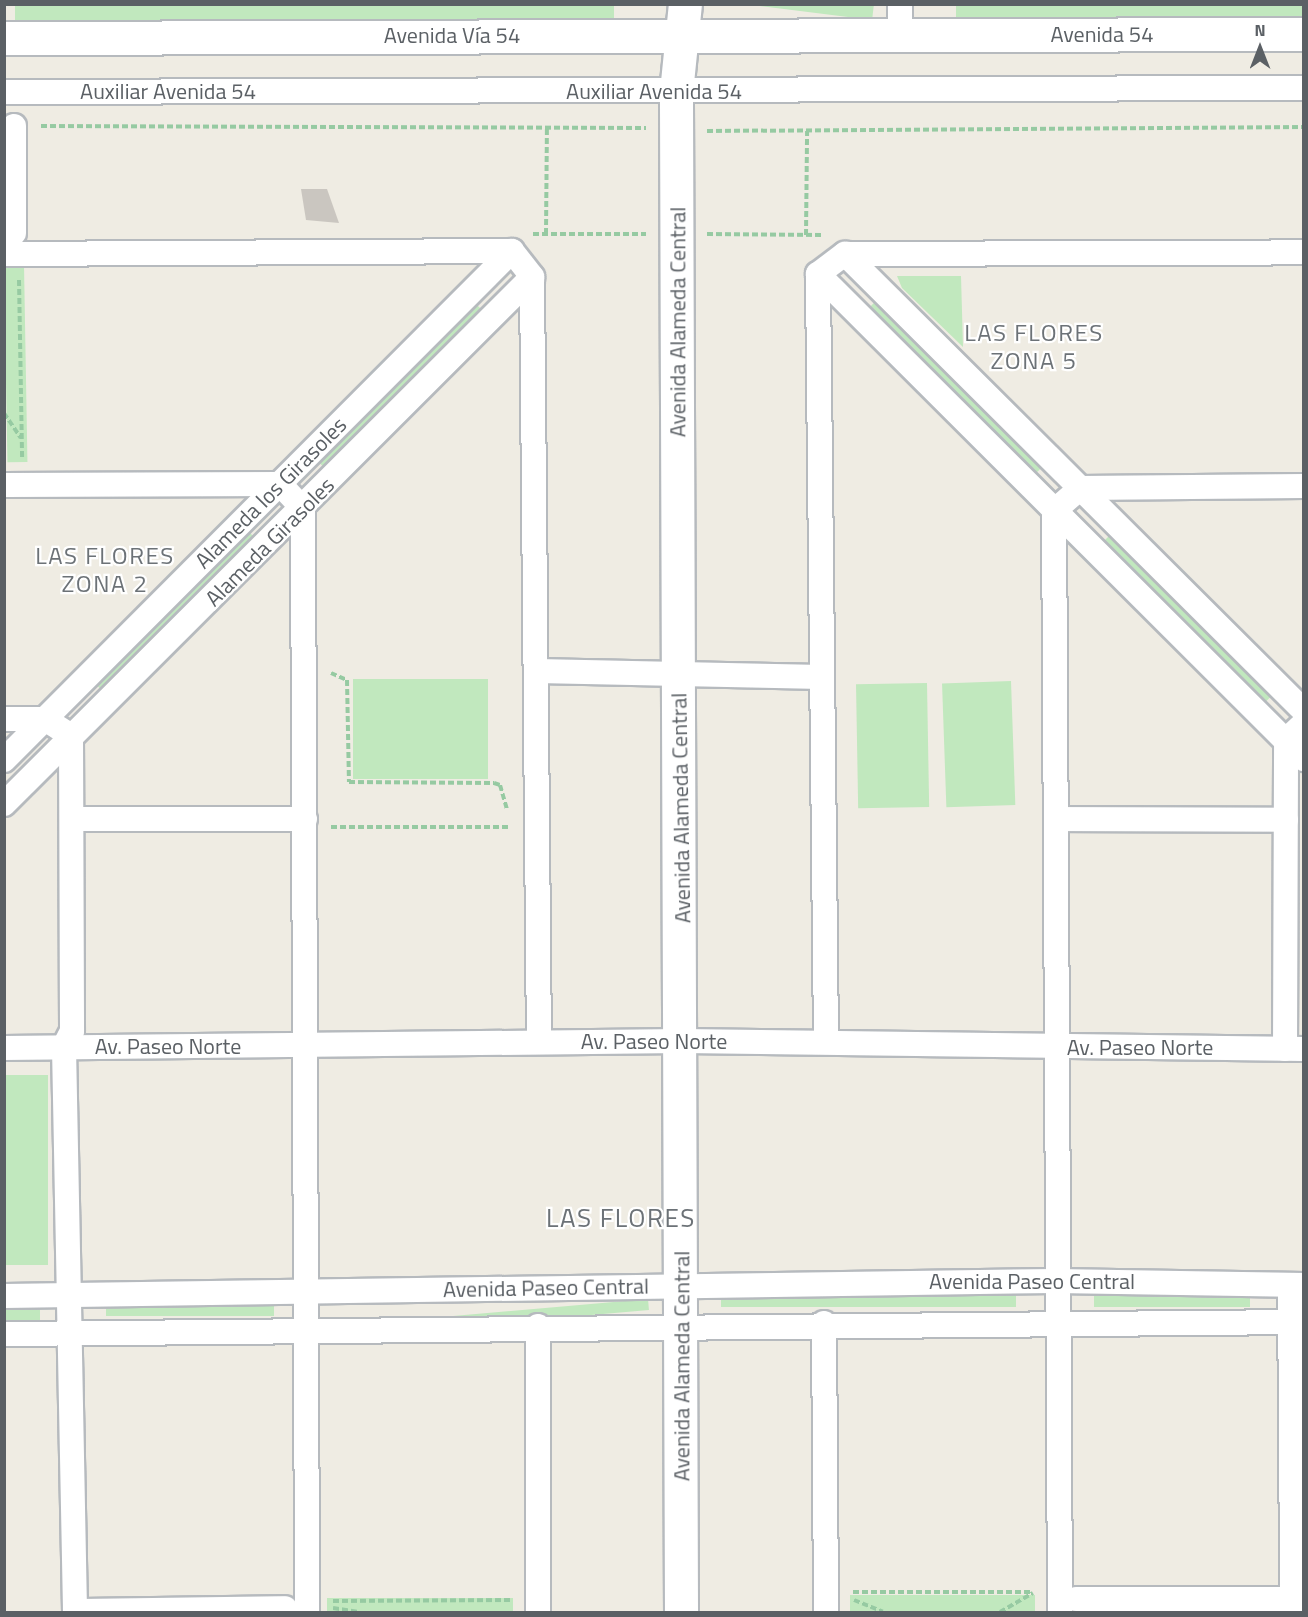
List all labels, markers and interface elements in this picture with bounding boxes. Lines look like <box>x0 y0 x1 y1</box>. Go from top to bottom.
north arrow <box>1230 18 1290 78</box>
text: N <box>1254 18 1266 42</box>
street label: Avenida 54 <box>1051 22 1153 48</box>
street label: Avenida Vía 54 <box>384 23 520 49</box>
street label: Auxiliar Avenida 54 <box>80 79 256 105</box>
street label: Auxiliar Avenida 54 <box>566 79 742 105</box>
street label: Avenida Alameda Central <box>665 207 691 437</box>
district label: LAS FLORES ZONA 5 <box>964 319 1104 375</box>
street label: Alameda los Girasoles <box>190 412 352 574</box>
street label: Alameda Girasoles <box>200 472 340 612</box>
district label: LAS FLORES ZONA 2 <box>35 542 175 598</box>
street label: Avenida Alameda Central <box>666 692 696 924</box>
street label: Av. Paseo Norte <box>581 1029 727 1055</box>
street label: Av. Paseo Norte <box>95 1034 241 1060</box>
street label: Av. Paseo Norte <box>1067 1035 1213 1061</box>
district label: LAS FLORES <box>546 1202 696 1234</box>
street label: Avenida Alameda Central <box>669 1251 695 1481</box>
street label: Avenida Paseo Central <box>929 1269 1135 1295</box>
street label: Avenida Paseo Central <box>443 1273 649 1303</box>

